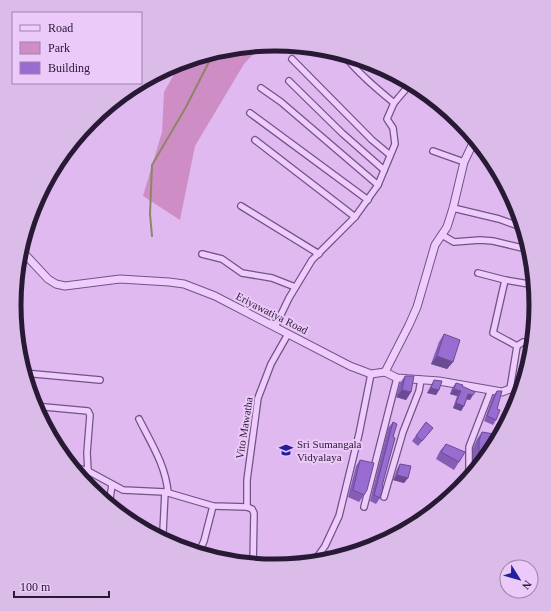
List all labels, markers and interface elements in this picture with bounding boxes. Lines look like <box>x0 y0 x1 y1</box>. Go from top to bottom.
legend <box>12 12 142 84</box>
text: Road <box>48 21 73 35</box>
text: Park <box>48 41 70 55</box>
text: Building <box>48 61 90 75</box>
street label: Eriyawatiya Road <box>234 290 310 337</box>
street label: Vito Mawatha <box>233 396 255 460</box>
place label: Sri Sumangala Vidyalaya <box>297 438 362 463</box>
school or university icon: Sri Sumangala Vidyalaya <box>278 442 294 458</box>
north arrow <box>499 559 539 599</box>
scale bar <box>14 573 109 599</box>
text: N <box>520 578 534 592</box>
text: 100 m <box>20 580 51 594</box>

